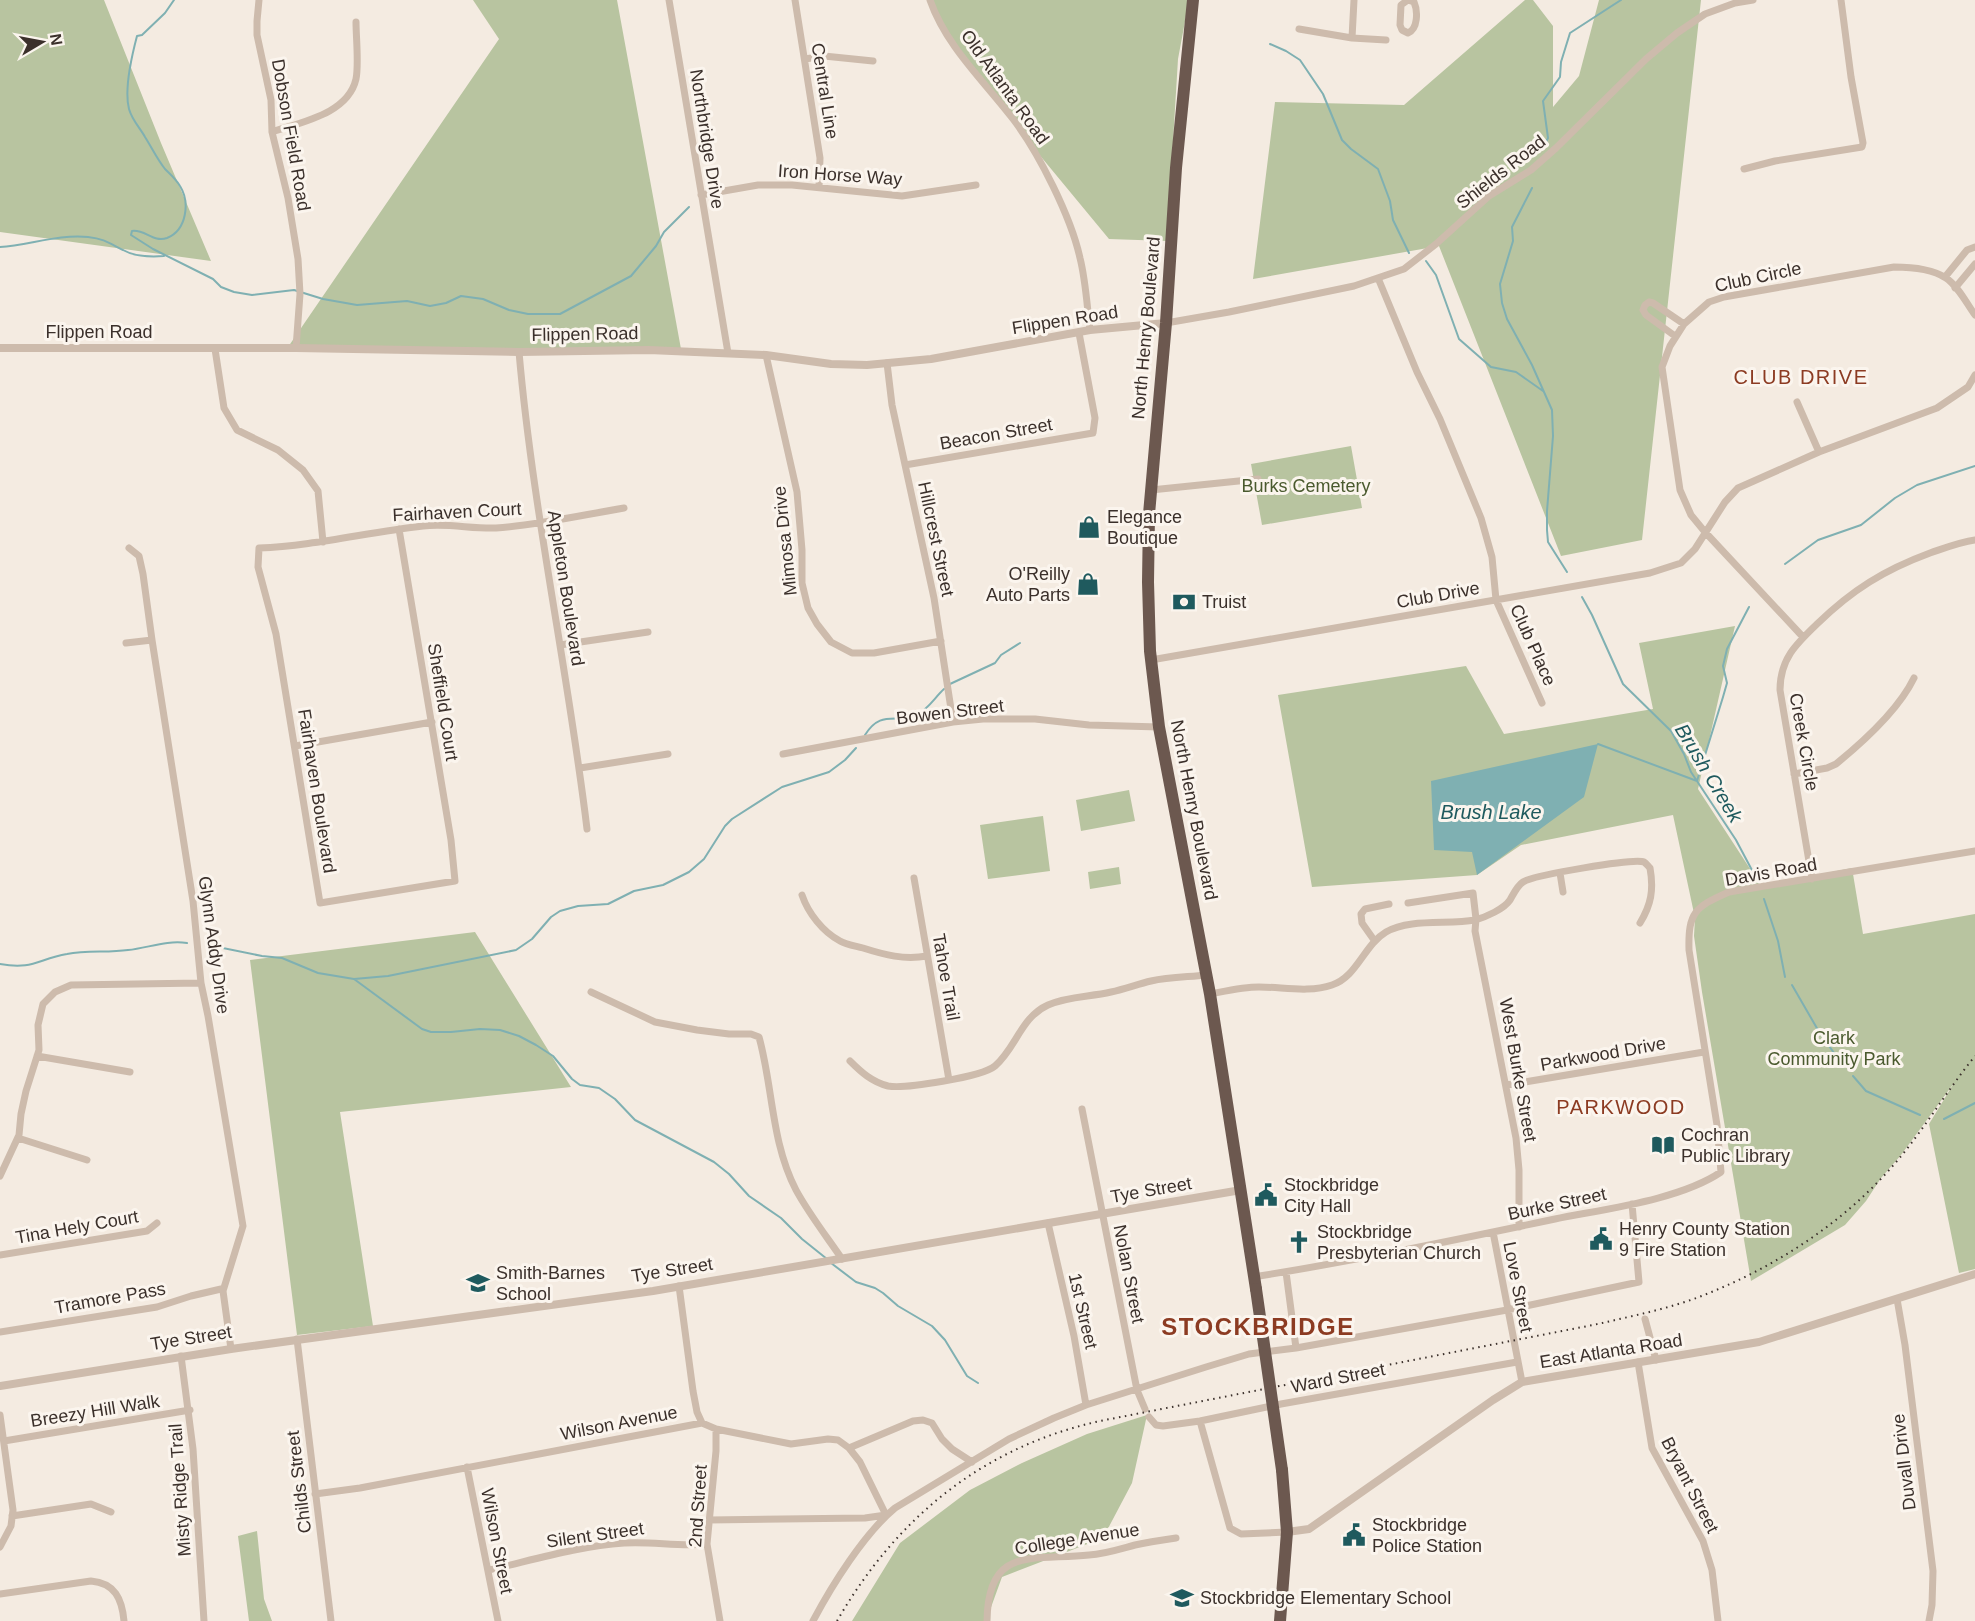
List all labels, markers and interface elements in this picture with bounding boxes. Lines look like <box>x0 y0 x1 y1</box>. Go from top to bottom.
north arrow <box>12 12 72 72</box>
street label: Old Atlanta Road <box>957 26 1053 148</box>
text: N <box>47 32 66 47</box>
street label: Central Line <box>808 42 842 140</box>
street label: Dobson Field Road <box>268 57 314 213</box>
street label: Northbridge Drive <box>686 68 728 210</box>
street label: Shields Road <box>1453 131 1549 213</box>
street label: Iron Horse Way <box>777 161 903 189</box>
street label: North Henry Boulevard <box>1128 236 1164 420</box>
street label: Club Circle <box>1713 258 1803 296</box>
street label: Flippen Road <box>1011 302 1119 338</box>
street label: Flippen Road <box>45 322 153 342</box>
street label: Flippen Road <box>531 323 639 345</box>
district label: CLUB DRIVE <box>1733 366 1869 388</box>
street label: Beacon Street <box>938 414 1054 454</box>
park label: Burks Cemetery <box>1241 476 1371 496</box>
street label: Hillcrest Street <box>914 480 958 598</box>
street label: Mimosa Drive <box>769 485 801 597</box>
street label: Fairhaven Court <box>392 499 522 525</box>
place label: Elegance Boutique <box>1107 507 1182 548</box>
street label: Appleton Boulevard <box>544 509 588 667</box>
shop icon: Elegance Boutique <box>1076 514 1102 540</box>
place label: O'Reilly Auto Parts <box>986 564 1070 605</box>
shop icon: O'Reilly Auto Parts <box>1075 571 1101 597</box>
street label: Club Drive <box>1395 578 1481 612</box>
bank icon: Truist <box>1171 589 1197 615</box>
place label: Truist <box>1202 592 1246 612</box>
street label: Club Place <box>1506 601 1560 689</box>
street label: Sheffield Court <box>424 642 462 762</box>
street label: Creek Circle <box>1786 692 1822 792</box>
street label: Bowen Street <box>895 695 1005 729</box>
street label: Fairhaven Boulevard <box>294 707 340 875</box>
street label: North Henry Boulevard <box>1167 718 1221 902</box>
water label: Brush Creek <box>1671 720 1748 827</box>
water label: Brush Lake <box>1440 801 1542 823</box>
street label: Davis Road <box>1723 854 1819 890</box>
street label: Glynn Addy Drive <box>194 875 234 1015</box>
street label: Tahoe Trail <box>929 932 963 1022</box>
street label: West Burke Street <box>1495 997 1541 1143</box>
park label: Clark Community Park <box>1767 1028 1902 1069</box>
street label: Parkwood Drive <box>1539 1033 1667 1075</box>
district label: PARKWOOD <box>1556 1096 1686 1118</box>
place label: Cochran Public Library <box>1681 1125 1790 1166</box>
library icon: Cochran Public Library <box>1650 1132 1676 1158</box>
street label: Tye Street <box>1109 1173 1193 1207</box>
place label: Stockbridge City Hall <box>1284 1175 1379 1216</box>
public building icon: Stockbridge City Hall <box>1253 1182 1279 1208</box>
street label: Burke Street <box>1506 1184 1608 1224</box>
street label: Tina Hely Court <box>14 1206 140 1248</box>
place label: Henry County Station 9 Fire Station <box>1619 1219 1790 1260</box>
place label: Stockbridge Presbyterian Church <box>1317 1222 1481 1263</box>
street label: Nolan Street <box>1110 1223 1148 1325</box>
public building icon: Henry County Station 9 Fire Station <box>1588 1226 1614 1252</box>
church icon: Stockbridge Presbyterian Church <box>1286 1229 1312 1255</box>
street label: Love Street <box>1499 1240 1537 1334</box>
street label: Tye Street <box>630 1254 714 1286</box>
place label: Smith-Barnes School <box>496 1263 605 1304</box>
school or university icon: Smith-Barnes School <box>465 1270 491 1296</box>
street label: 1st Street <box>1065 1271 1101 1351</box>
street label: Tramore Pass <box>53 1278 167 1318</box>
district label: STOCKBRIDGE <box>1161 1313 1355 1340</box>
street label: Tye Street <box>149 1322 233 1354</box>
street label: East Atlanta Road <box>1538 1330 1684 1372</box>
street label: Ward Street <box>1289 1359 1387 1397</box>
street label: Breezy Hill Walk <box>29 1391 162 1431</box>
street label: Wilson Avenue <box>559 1402 679 1444</box>
street label: Duvall Drive <box>1888 1413 1920 1511</box>
street label: Misty Ridge Trail <box>165 1423 195 1557</box>
street label: Childs Street <box>283 1430 315 1534</box>
street label: Bryant Street <box>1657 1434 1723 1536</box>
street label: 2nd Street <box>685 1464 711 1548</box>
street label: Wilson Street <box>477 1487 517 1595</box>
place label: Stockbridge Police Station <box>1372 1515 1482 1556</box>
street label: Silent Street <box>545 1518 645 1552</box>
street label: College Avenue <box>1013 1519 1141 1559</box>
public building icon: Stockbridge Police Station <box>1341 1522 1367 1548</box>
school or university icon: Stockbridge Elementary School <box>1169 1585 1195 1611</box>
place label: Stockbridge Elementary School <box>1200 1588 1451 1608</box>

